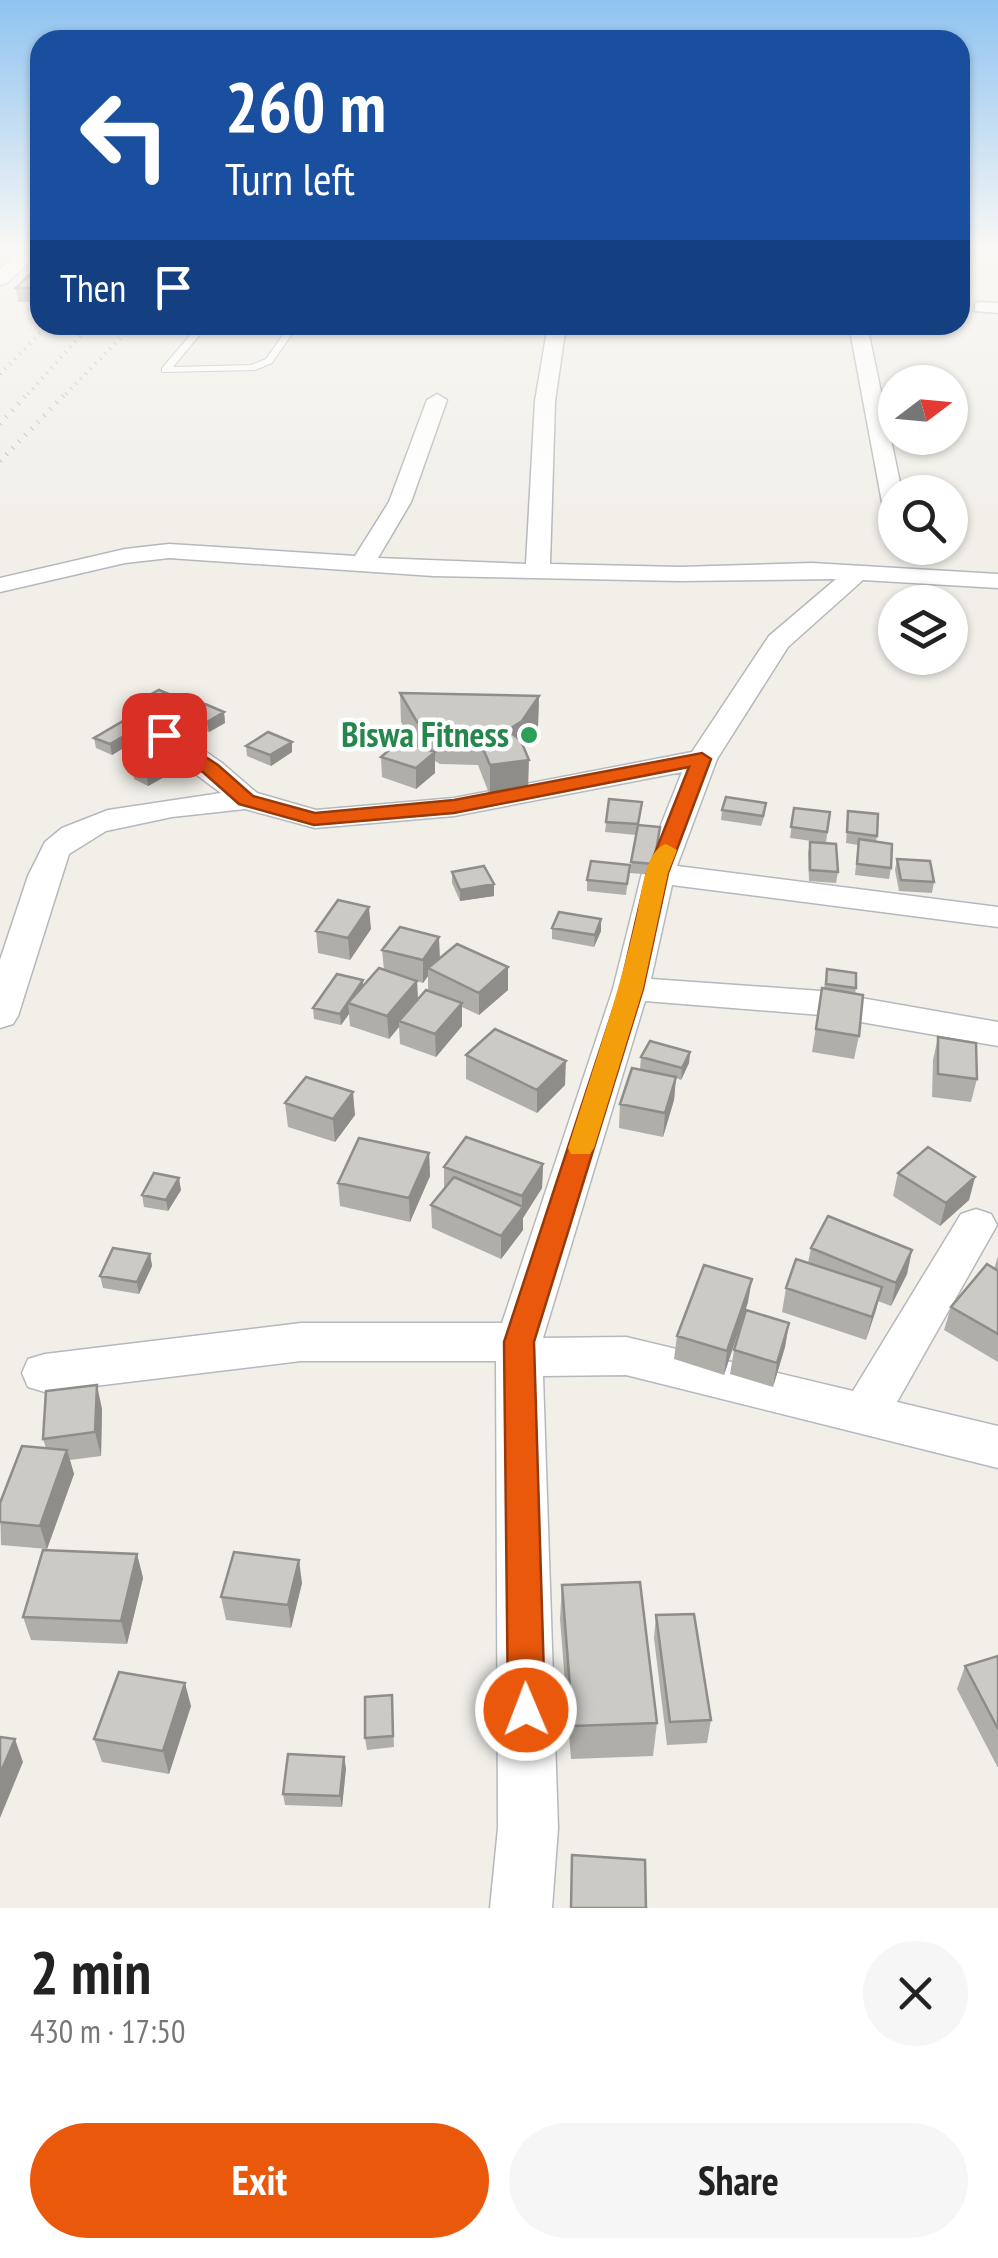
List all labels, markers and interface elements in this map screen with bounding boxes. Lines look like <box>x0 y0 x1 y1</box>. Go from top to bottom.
text: 260 m <box>225 61 386 151</box>
icon: left <box>60 70 190 200</box>
text: Turn left <box>225 149 355 207</box>
icon: arrive <box>146 260 201 315</box>
text: Then <box>60 263 126 312</box>
north arrow <box>878 365 968 455</box>
map controls <box>878 365 968 675</box>
button: search <box>878 475 968 565</box>
button: layers <box>878 585 968 675</box>
pin <box>122 693 207 778</box>
icon: arrive <box>137 708 192 763</box>
place label: Biswa Fitness <box>341 711 509 757</box>
marker: Biswa Fitness <box>518 724 540 746</box>
position arrow <box>474 1658 578 1762</box>
text: 2 min <box>30 1933 151 2011</box>
button: close <box>863 1941 968 2046</box>
text: 430 m · 17:50 <box>30 2010 185 2052</box>
button: Exit <box>30 2123 489 2238</box>
button: Share <box>509 2123 968 2238</box>

